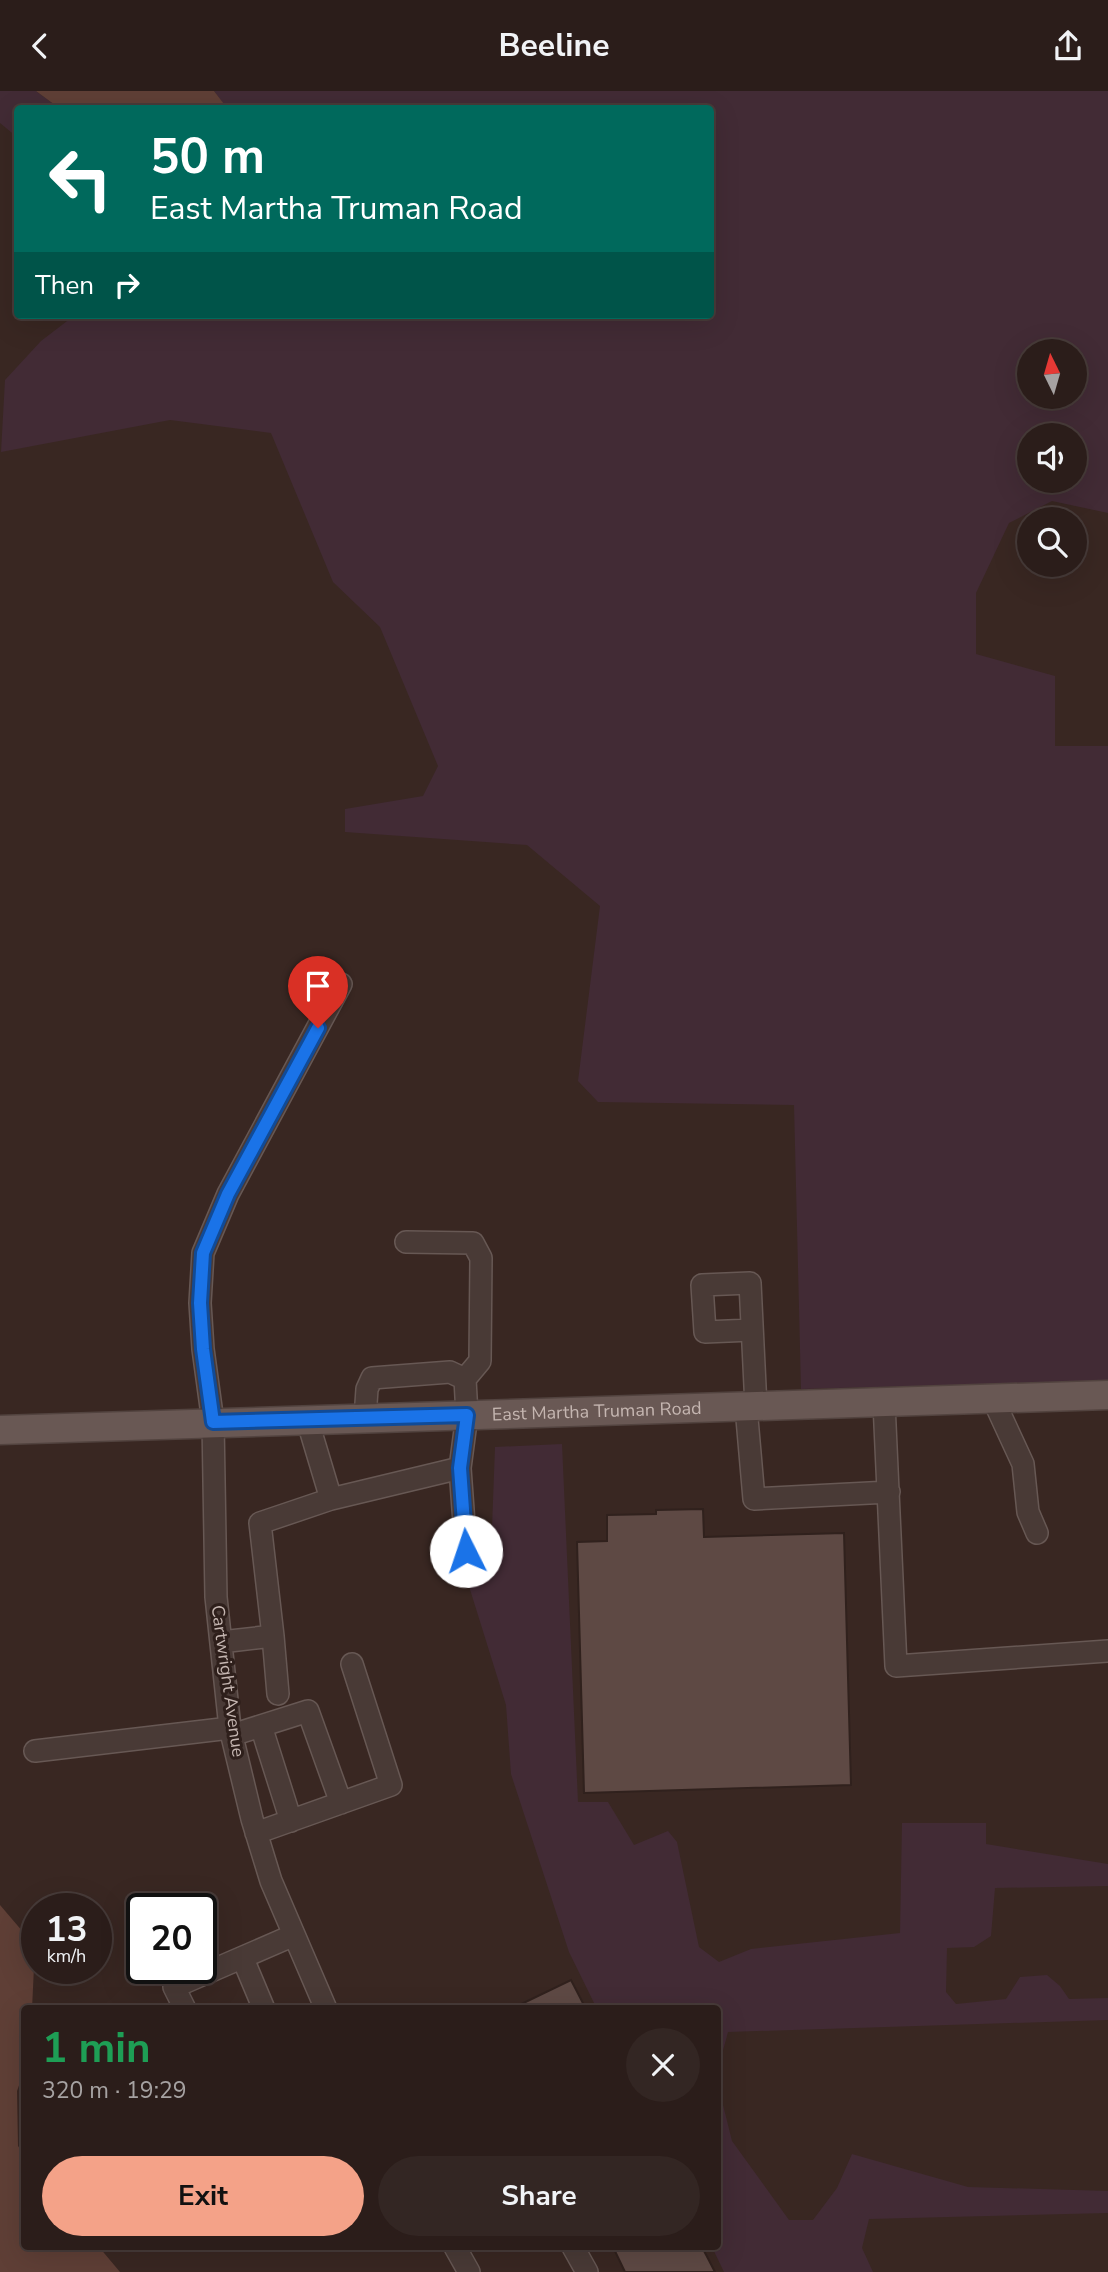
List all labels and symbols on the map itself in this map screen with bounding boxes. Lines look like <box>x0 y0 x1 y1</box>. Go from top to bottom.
north arrow <box>1017 339 1087 409</box>
pin <box>288 956 348 1028</box>
street label: East Martha Truman Road <box>491 1396 702 1426</box>
position arrow <box>429 1514 503 1588</box>
street label: Cartwright Avenue <box>205 1603 251 1759</box>
speed limit sign: 20 <box>126 1893 217 1984</box>

